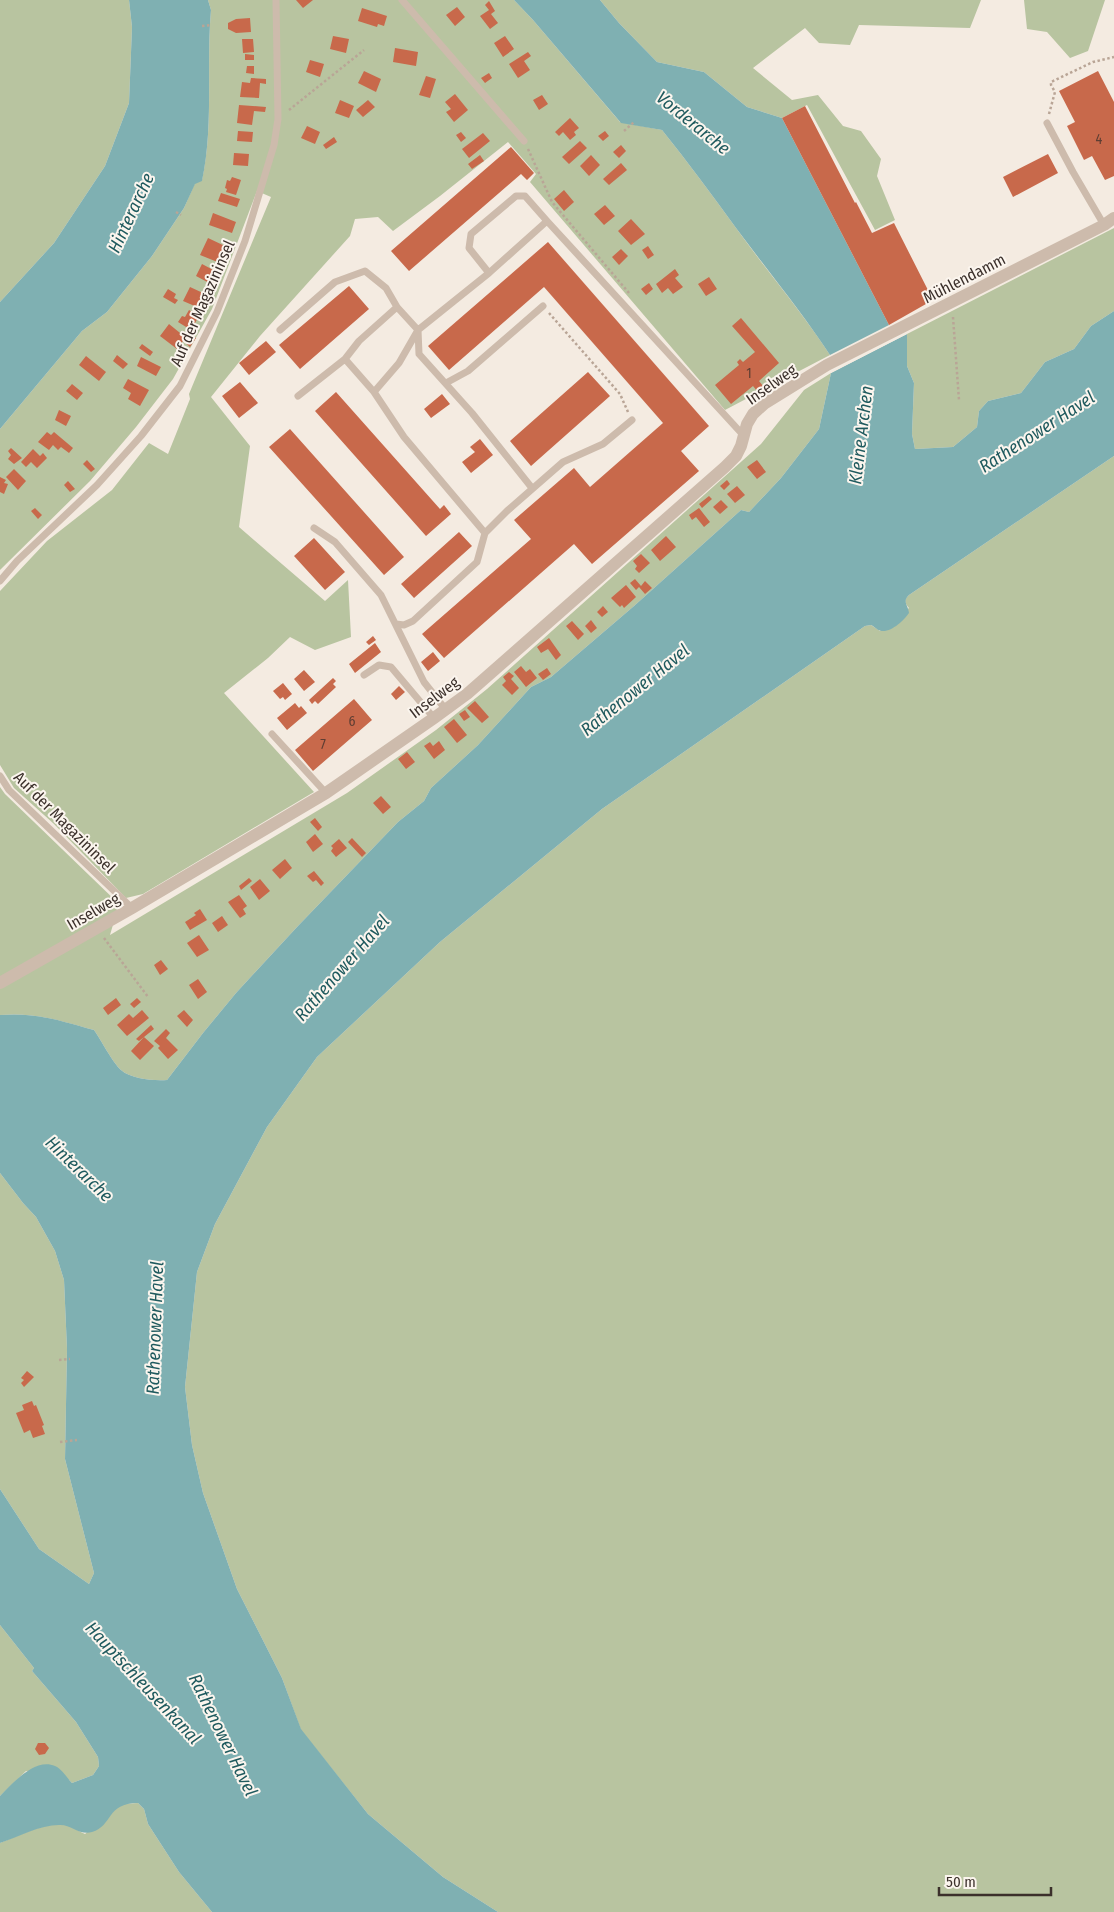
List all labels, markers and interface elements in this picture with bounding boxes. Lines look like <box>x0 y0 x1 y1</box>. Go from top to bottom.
water label: Vorderarche <box>652 87 735 160</box>
house number: 4 <box>1096 131 1103 148</box>
water label: Hinterarche <box>103 169 159 256</box>
street label: Auf der Magazininsel <box>166 237 239 369</box>
street label: Mühlendamm <box>920 250 1008 307</box>
street label: Inselweg <box>742 360 801 409</box>
house number: 1 <box>746 365 752 382</box>
water label: Kleine Archen <box>844 384 878 486</box>
water label: Rathenower Havel <box>975 386 1099 478</box>
water label: Rathenower Havel <box>576 639 694 741</box>
street label: Inselweg <box>406 672 463 722</box>
house number: 6 <box>349 713 356 730</box>
house number: 7 <box>320 736 326 753</box>
street label: Auf der Magazininsel <box>10 768 119 877</box>
street label: Inselweg <box>64 889 123 934</box>
water label: Rathenower Havel <box>290 910 394 1026</box>
water label: Hinterarche <box>41 1131 118 1207</box>
water label: Rathenower Havel <box>142 1261 168 1395</box>
water label: Hauptschleusenkanal <box>81 1617 206 1749</box>
water label: Rathenower Havel <box>184 1670 262 1800</box>
scale bar <box>939 1864 1052 1896</box>
text: 50 m <box>946 1873 976 1891</box>

